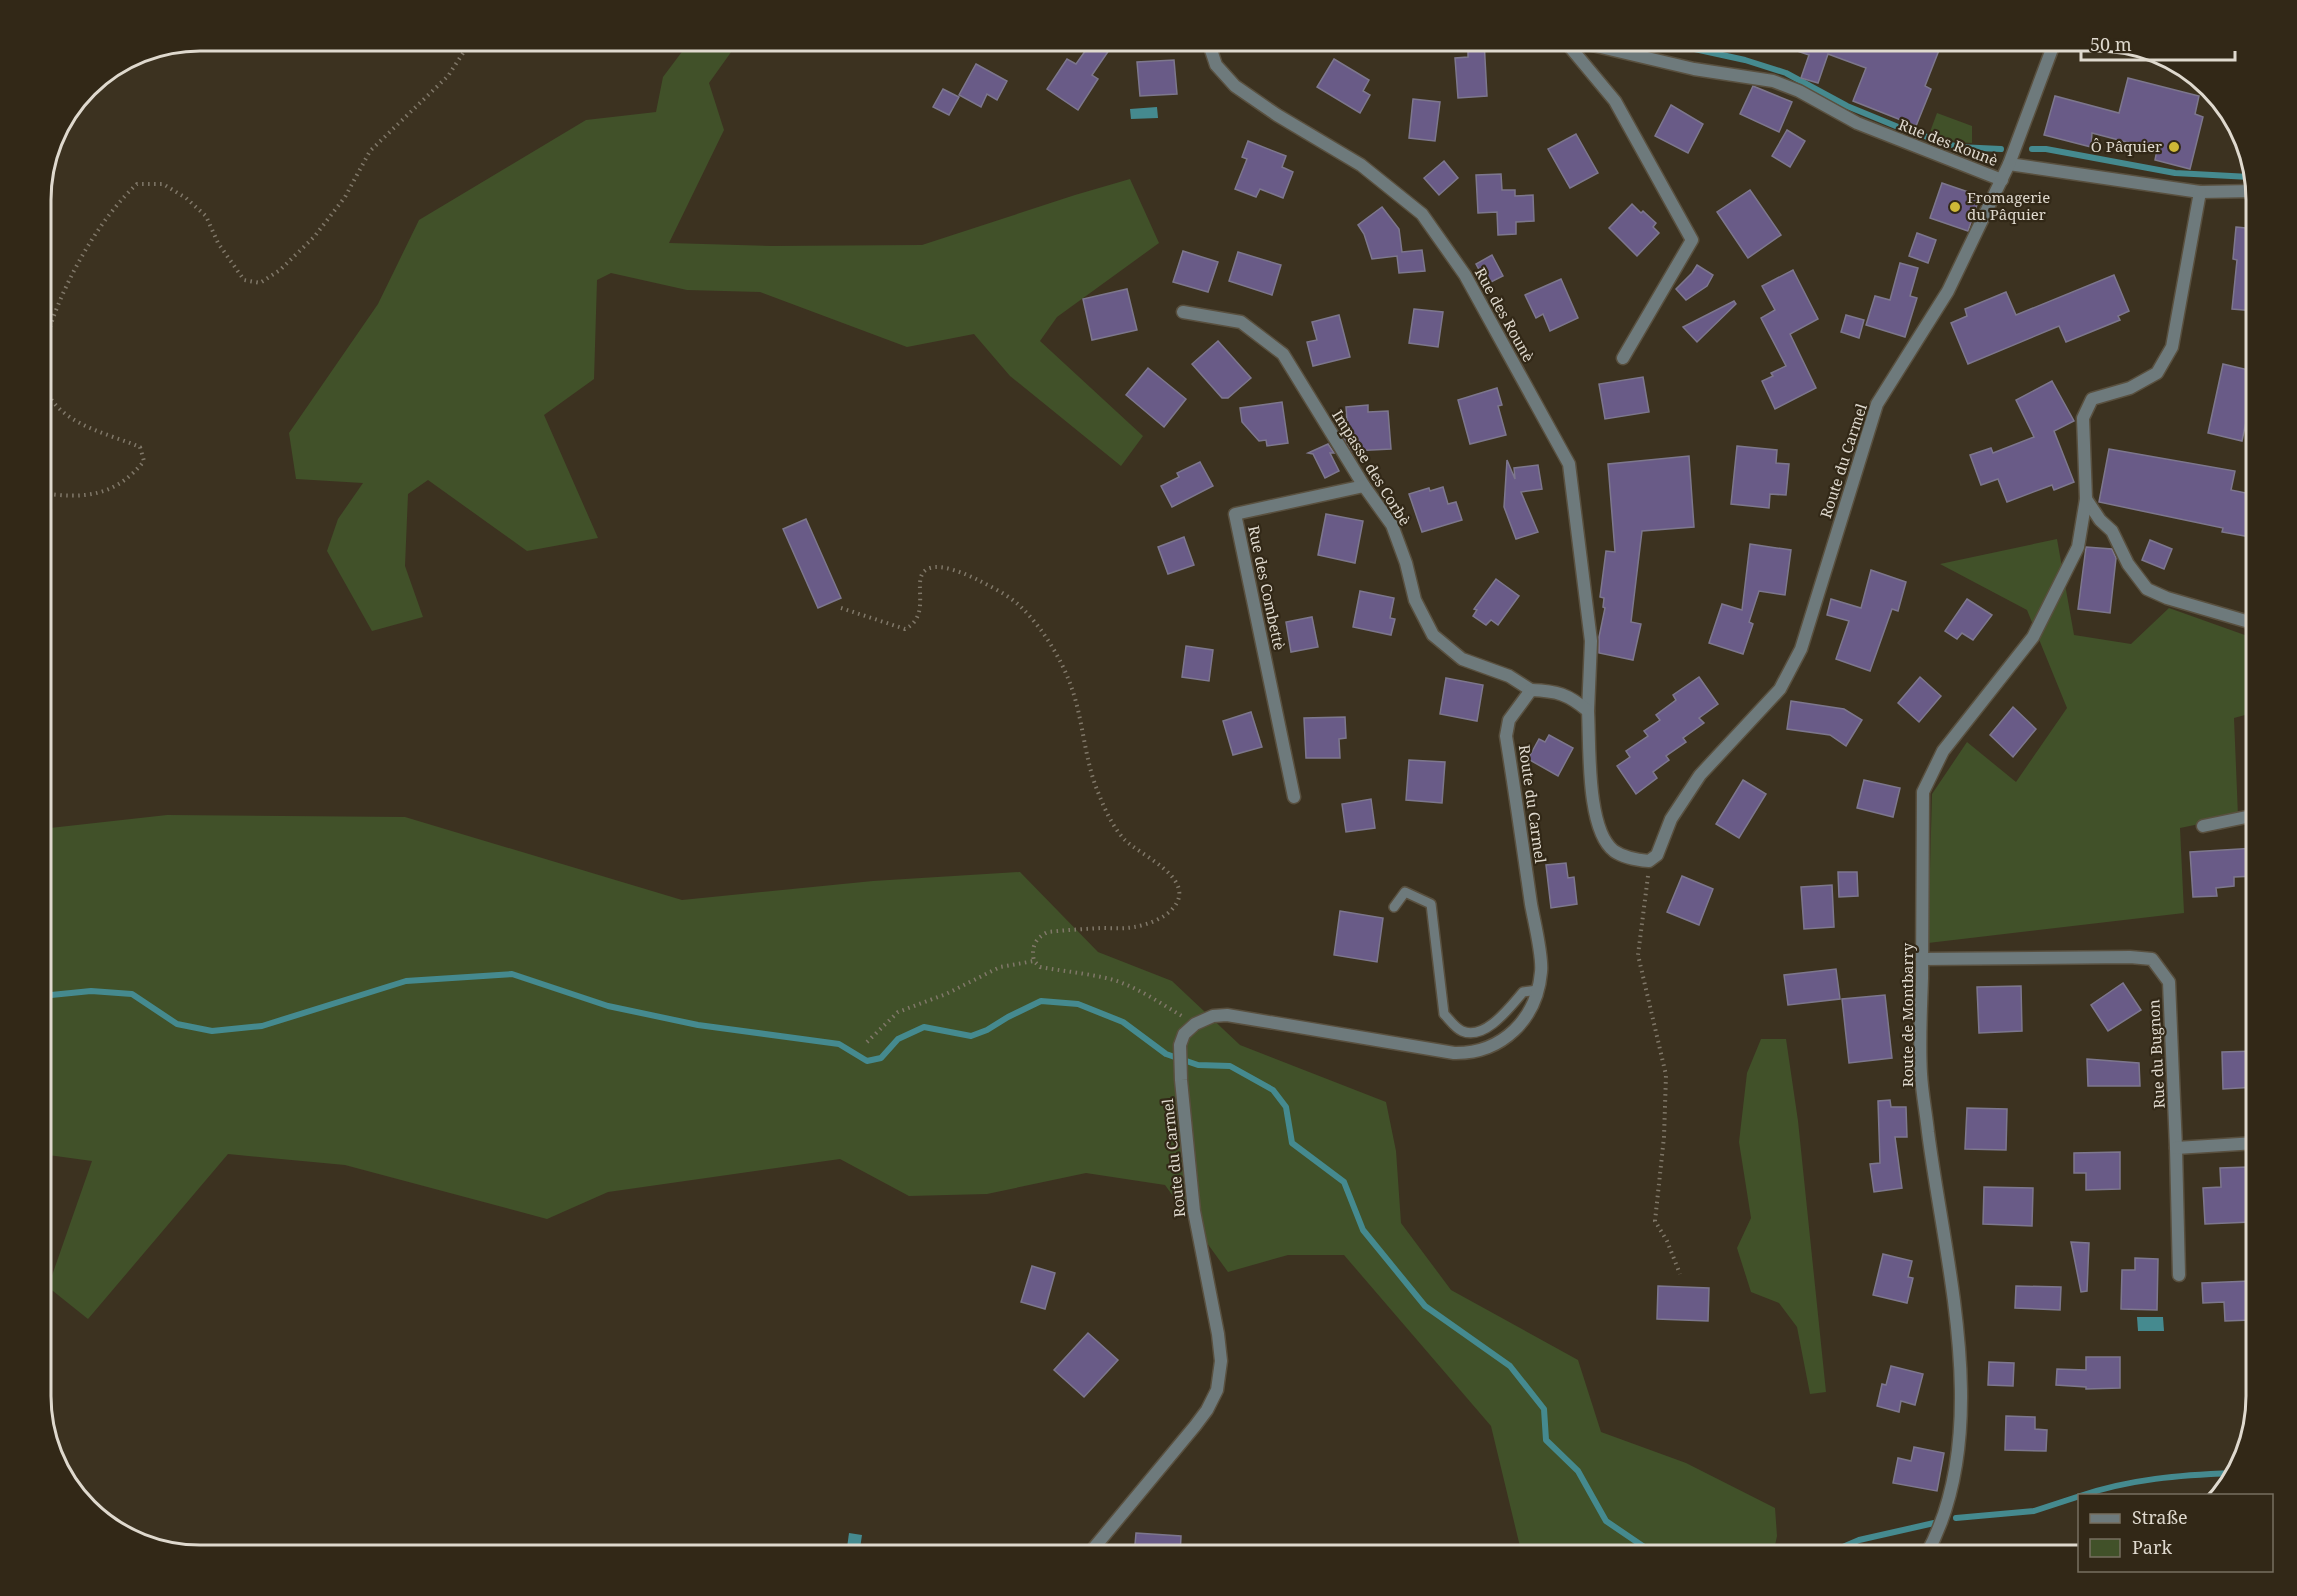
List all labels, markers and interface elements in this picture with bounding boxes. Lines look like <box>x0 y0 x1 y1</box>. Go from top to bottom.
scale bar <box>2081 24 2236 62</box>
text: 50 m <box>2090 32 2132 56</box>
street label: Rue des Rounè <box>1896 114 2001 170</box>
place label: Ô Pâquier <box>2091 136 2162 156</box>
marker: Ô Pâquier <box>2167 140 2181 154</box>
place label: Fromagerie du Pâquier <box>1967 187 2050 224</box>
marker: Fromagerie du Pâquier <box>1948 200 1962 214</box>
street label: Rue des Rounè <box>1471 264 1539 365</box>
street label: Route du Carmel <box>1815 400 1871 521</box>
street label: Impasse des Corbè <box>1328 406 1416 529</box>
street label: Rue des Combettè <box>1244 524 1290 652</box>
street label: Route du Carmel <box>1515 743 1551 865</box>
street label: Route de Montbarry <box>1897 942 1917 1087</box>
street label: Rue du Bugnon <box>2143 999 2169 1109</box>
street label: Route du Carmel <box>1157 1097 1189 1219</box>
legend <box>2078 1494 2273 1572</box>
text: Straße <box>2132 1505 2188 1529</box>
text: Park <box>2132 1535 2172 1559</box>

